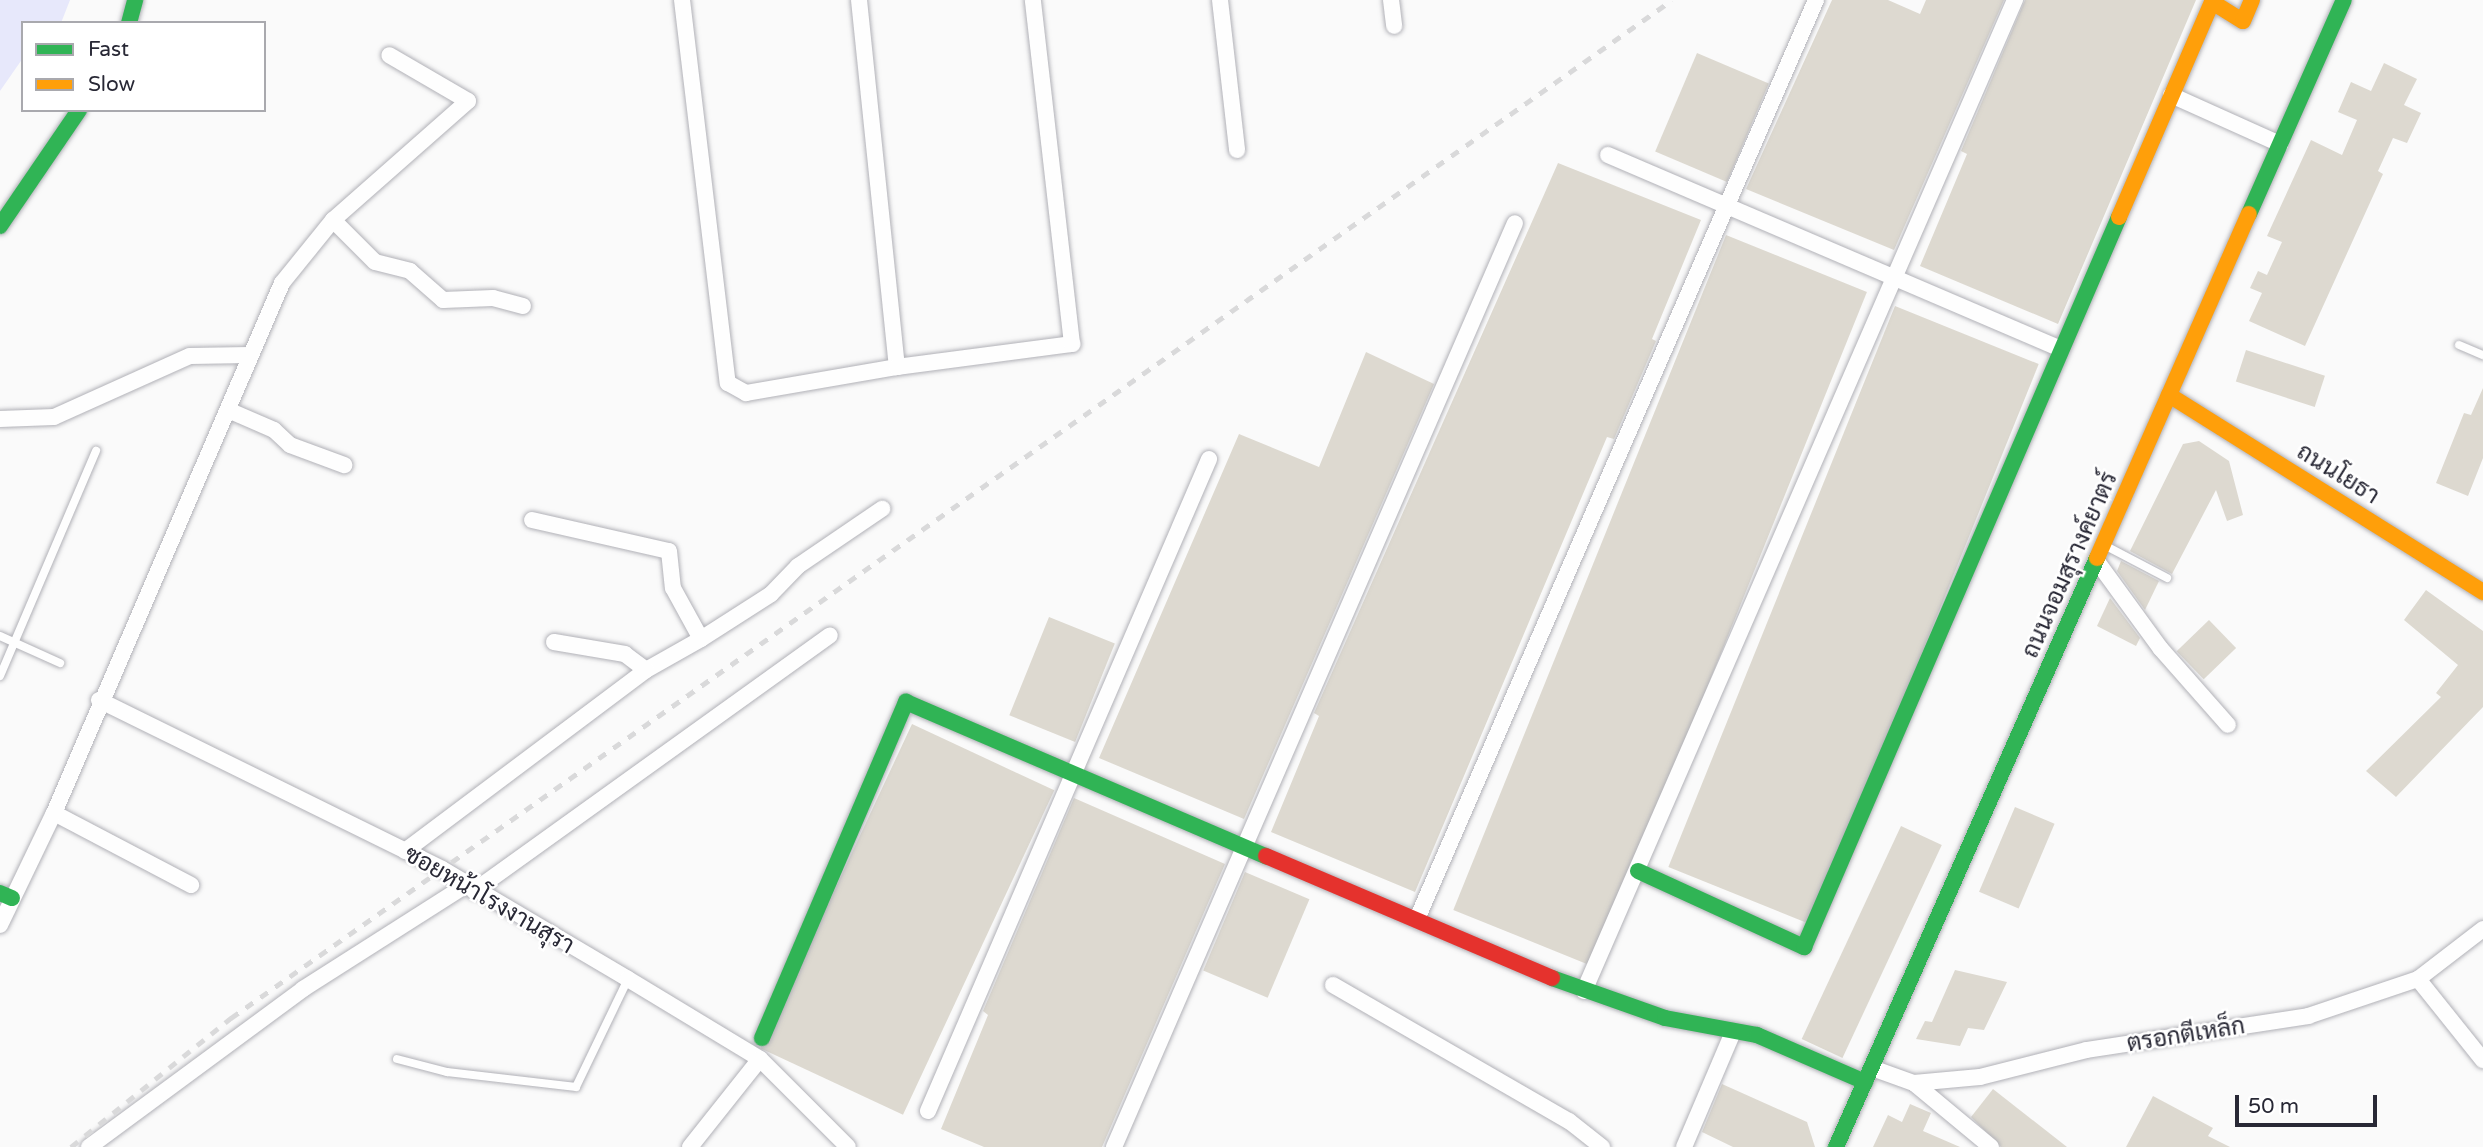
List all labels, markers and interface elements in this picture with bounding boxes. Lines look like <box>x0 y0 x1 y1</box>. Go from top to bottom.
legend <box>21 21 266 112</box>
text: Fast <box>88 37 129 62</box>
text: Slow <box>88 72 135 97</box>
street label: ถนนโยธา <box>2291 437 2385 511</box>
street label: ถนนจอมสุรางค์ยาตร์ <box>2016 467 2124 663</box>
street label: ซอยหน้าโรงงานสุรา <box>399 840 579 960</box>
street label: ตรอกตีเหล็ก <box>2125 1011 2247 1059</box>
scale bar <box>2238 1080 2380 1124</box>
text: 50 m <box>2248 1094 2299 1119</box>

